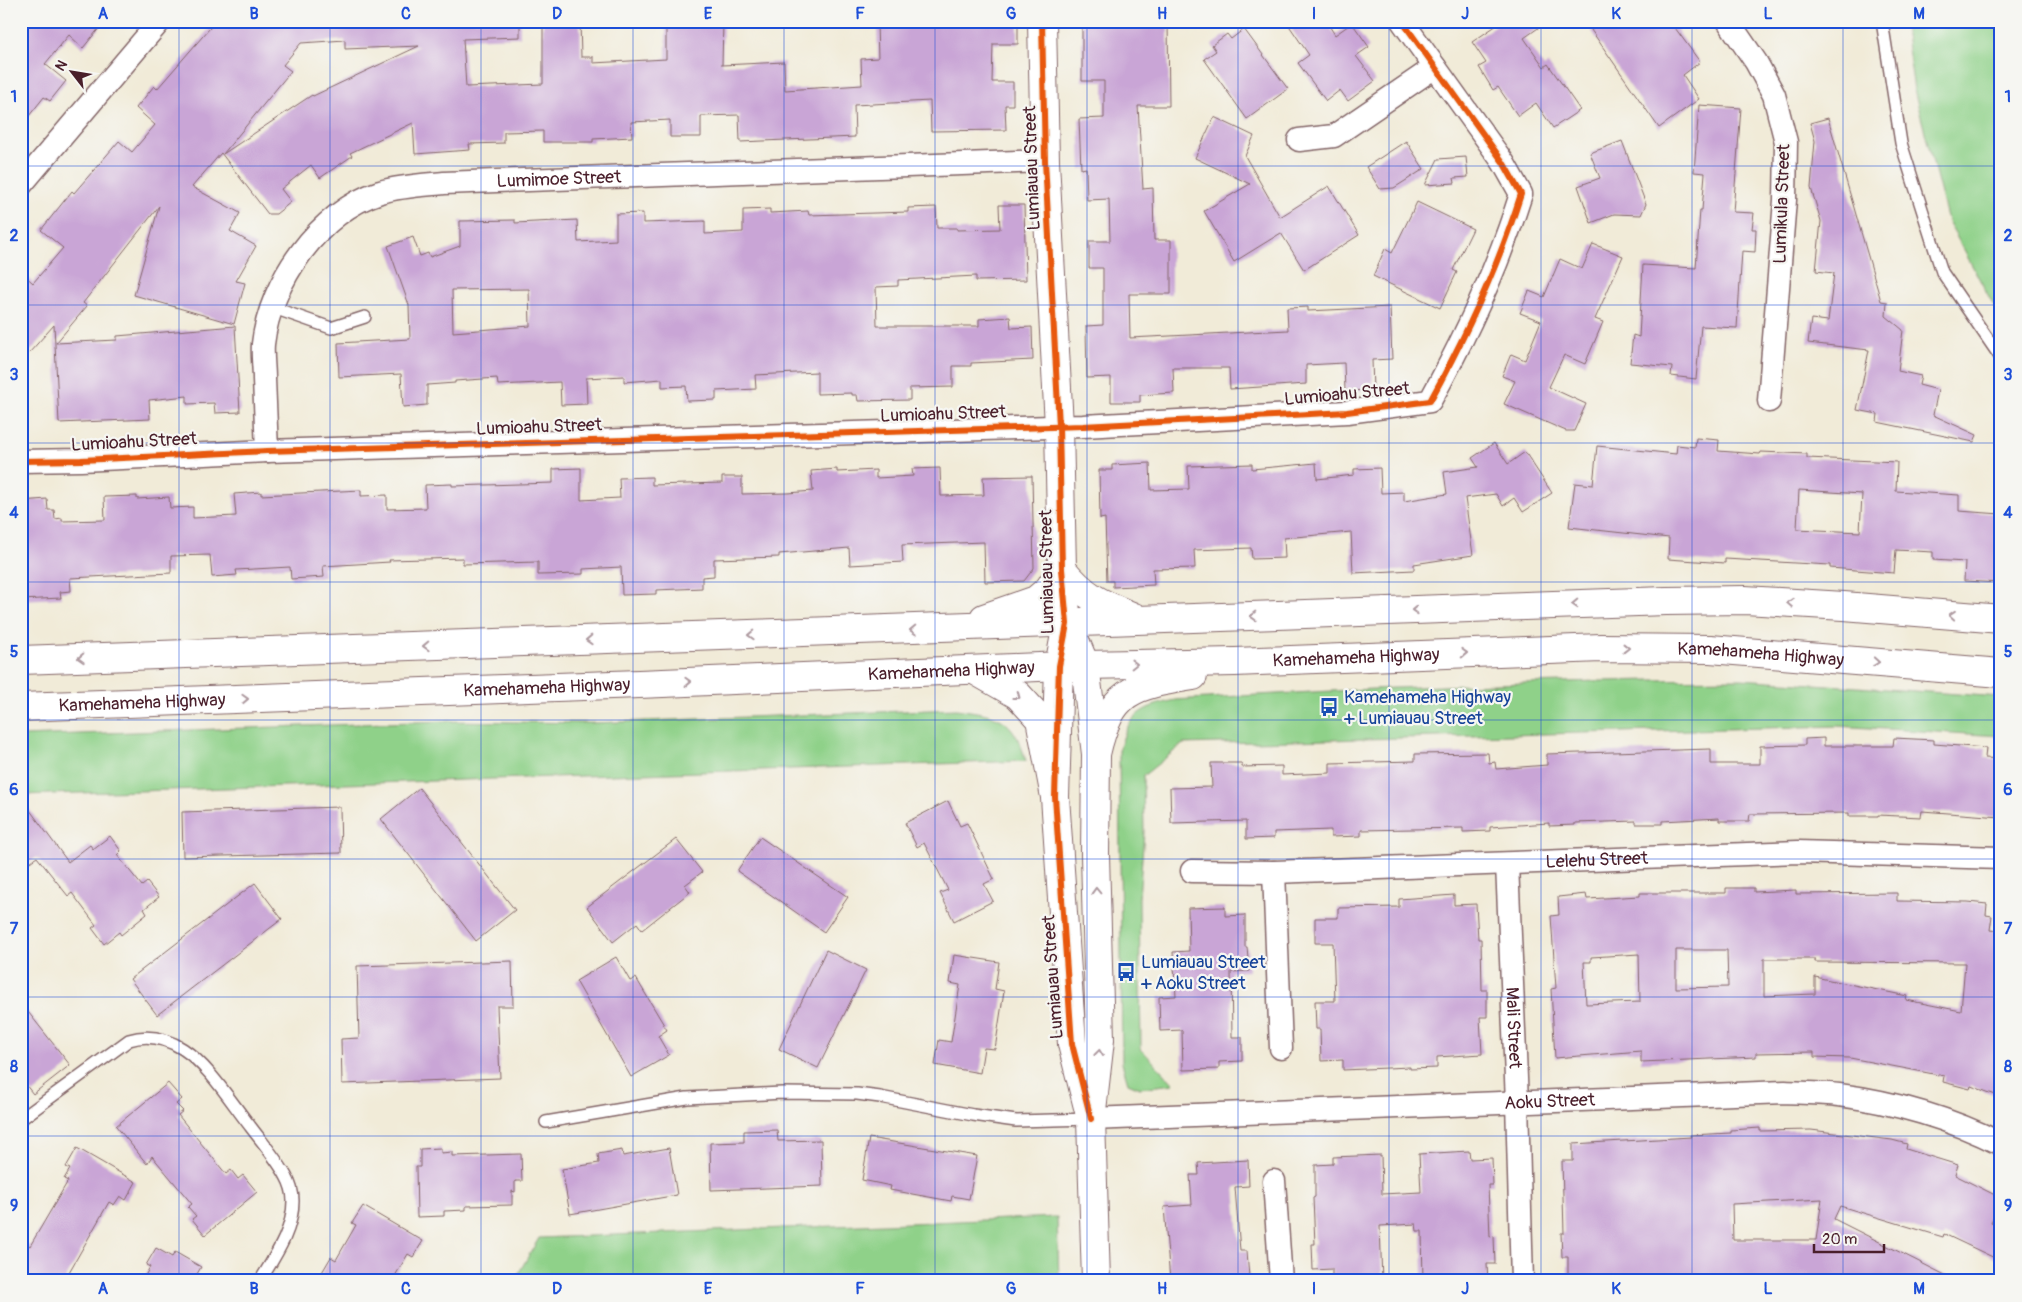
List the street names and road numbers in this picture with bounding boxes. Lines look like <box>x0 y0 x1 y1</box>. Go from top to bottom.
street label: Lumiauau Street <box>1018 105 1046 231</box>
street label: Lumikula Street <box>1768 143 1796 264</box>
street label: Lumimoe Street <box>496 165 622 193</box>
street label: Lumioahu Street <box>1283 377 1412 411</box>
street label: Lumioahu Street <box>880 400 1007 428</box>
street label: Lumioahu Street <box>476 413 603 441</box>
street label: Lumioahu Street <box>70 427 198 457</box>
street label: Lumiauau Street <box>1034 509 1060 635</box>
street label: Kamehameha Highway <box>1677 637 1845 672</box>
street label: Kamehameha Highway <box>1272 643 1440 672</box>
street label: Kamehameha Highway <box>867 656 1036 686</box>
street label: Kamehameha Highway <box>463 673 631 702</box>
street label: Kamehameha Highway <box>58 688 226 717</box>
street label: Lelehu Street <box>1545 846 1649 873</box>
street label: Lumiauau Street <box>1037 913 1069 1040</box>
street label: Mali Street <box>1501 987 1527 1070</box>
street label: Aoku Street <box>1504 1088 1596 1114</box>

